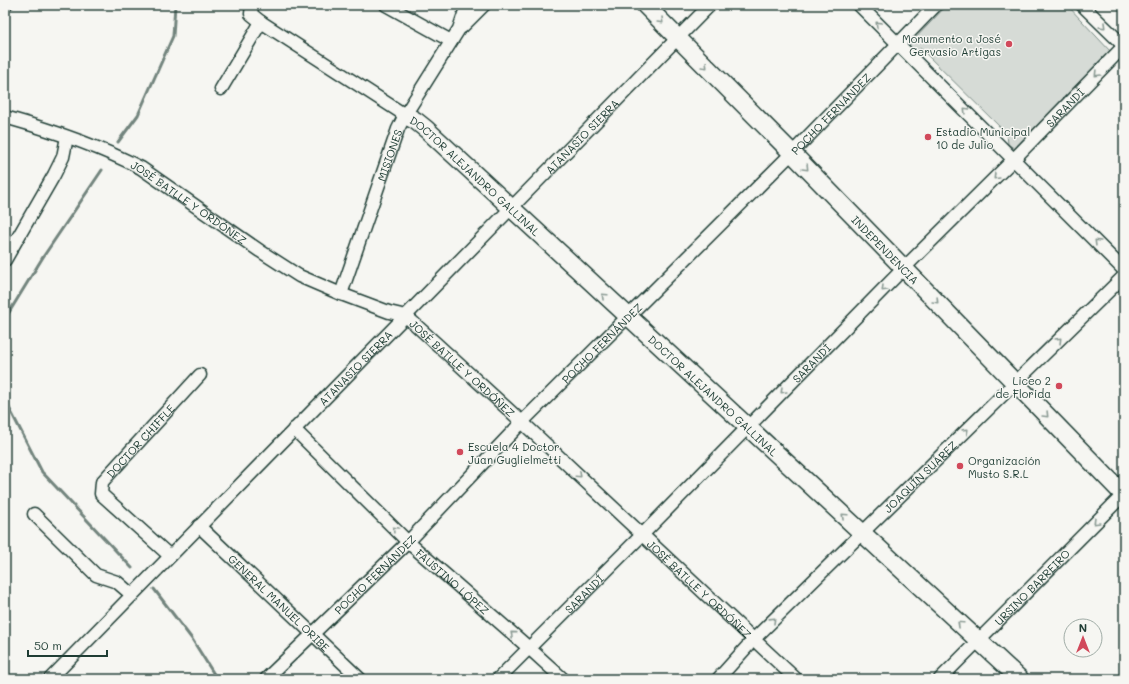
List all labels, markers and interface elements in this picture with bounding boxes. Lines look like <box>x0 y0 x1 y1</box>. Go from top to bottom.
one-way arrow <box>656 16 664 24</box>
one-way arrow <box>875 21 883 29</box>
one-way arrow <box>1098 21 1106 28</box>
place label: Monumento a José Gervasio Artigas <box>902 31 1001 59</box>
marker: Monumento a José Gervasio Artigas <box>1004 39 1014 49</box>
one-way arrow <box>700 61 708 68</box>
street label: POCHO FERNÁNDEZ <box>787 69 874 158</box>
one-way arrow <box>1094 69 1102 77</box>
street label: SARANDÍ <box>1042 84 1087 130</box>
street label: ATANASIO SIERRA <box>542 95 622 177</box>
one-way arrow <box>963 107 970 115</box>
street label: DOCTOR ALEJANDRO GALLINAL <box>408 112 544 239</box>
place label: Estadio Municipal 10 de Julio <box>936 124 1030 152</box>
street label: MISIONES <box>373 127 405 183</box>
marker: Estadio Municipal 10 de Julio <box>923 132 933 142</box>
street label: JOSÉ BATLLE Y ORDÓÑEZ <box>129 157 250 247</box>
one-way arrow <box>802 163 809 171</box>
one-way arrow <box>993 172 1001 180</box>
street label: INDEPENDENCIA <box>849 212 922 287</box>
one-way arrow <box>1094 239 1102 247</box>
one-way arrow <box>881 284 889 292</box>
one-way arrow <box>602 293 609 300</box>
one-way arrow <box>931 296 939 304</box>
street label: POCHO FERNÁNDEZ <box>558 299 645 386</box>
street label: JOSÉ BATLLE Y ORDÓÑEZ <box>407 316 519 420</box>
street label: ATANASIO SIERRA <box>315 327 395 408</box>
street label: DOCTOR ALEJANDRO GALLINAL <box>645 331 782 459</box>
one-way arrow <box>1054 337 1062 345</box>
street label: SARANDÍ <box>789 340 834 385</box>
place label: Liceo 2 de Florida <box>996 373 1051 401</box>
marker: Liceo 2 de Florida <box>1054 381 1064 391</box>
one-way arrow <box>780 386 788 394</box>
street label: DOCTOR CHIFFLE <box>102 401 177 480</box>
one-way arrow <box>1041 410 1049 418</box>
one-way arrow <box>961 429 969 436</box>
street label: JOAQUÍN SUÁREZ <box>880 437 960 516</box>
place label: Escuela 4 Doctor Juan Guglielmetti <box>468 439 561 467</box>
marker: Escuela 4 Doctor Juan Guglielmetti <box>455 447 465 457</box>
place label: Organización Musto S.R.L <box>968 453 1040 481</box>
marker: Organización Musto S.R.L <box>955 461 965 471</box>
one-way arrow <box>574 471 582 478</box>
one-way arrow <box>842 514 849 521</box>
one-way arrow <box>1094 517 1101 525</box>
one-way arrow <box>392 526 400 534</box>
street label: POCHO FERNÁNDEZ <box>331 531 419 617</box>
street label: JOSÉ BATLLE Y ORDÓÑEZ <box>644 536 755 642</box>
street label: FAUSTINO LÓPEZ <box>413 545 493 618</box>
street label: URSINO BARREIRO <box>991 545 1073 628</box>
street label: GENERAL MANUEL ORIBE <box>226 551 333 654</box>
street label: SARANDÍ <box>561 571 606 616</box>
one-way arrow <box>768 617 776 625</box>
north arrow <box>1063 618 1103 658</box>
text: N <box>1079 620 1087 635</box>
one-way arrow <box>957 622 965 629</box>
scale bar <box>28 632 107 658</box>
one-way arrow <box>511 632 518 639</box>
text: 50 m <box>34 637 62 653</box>

